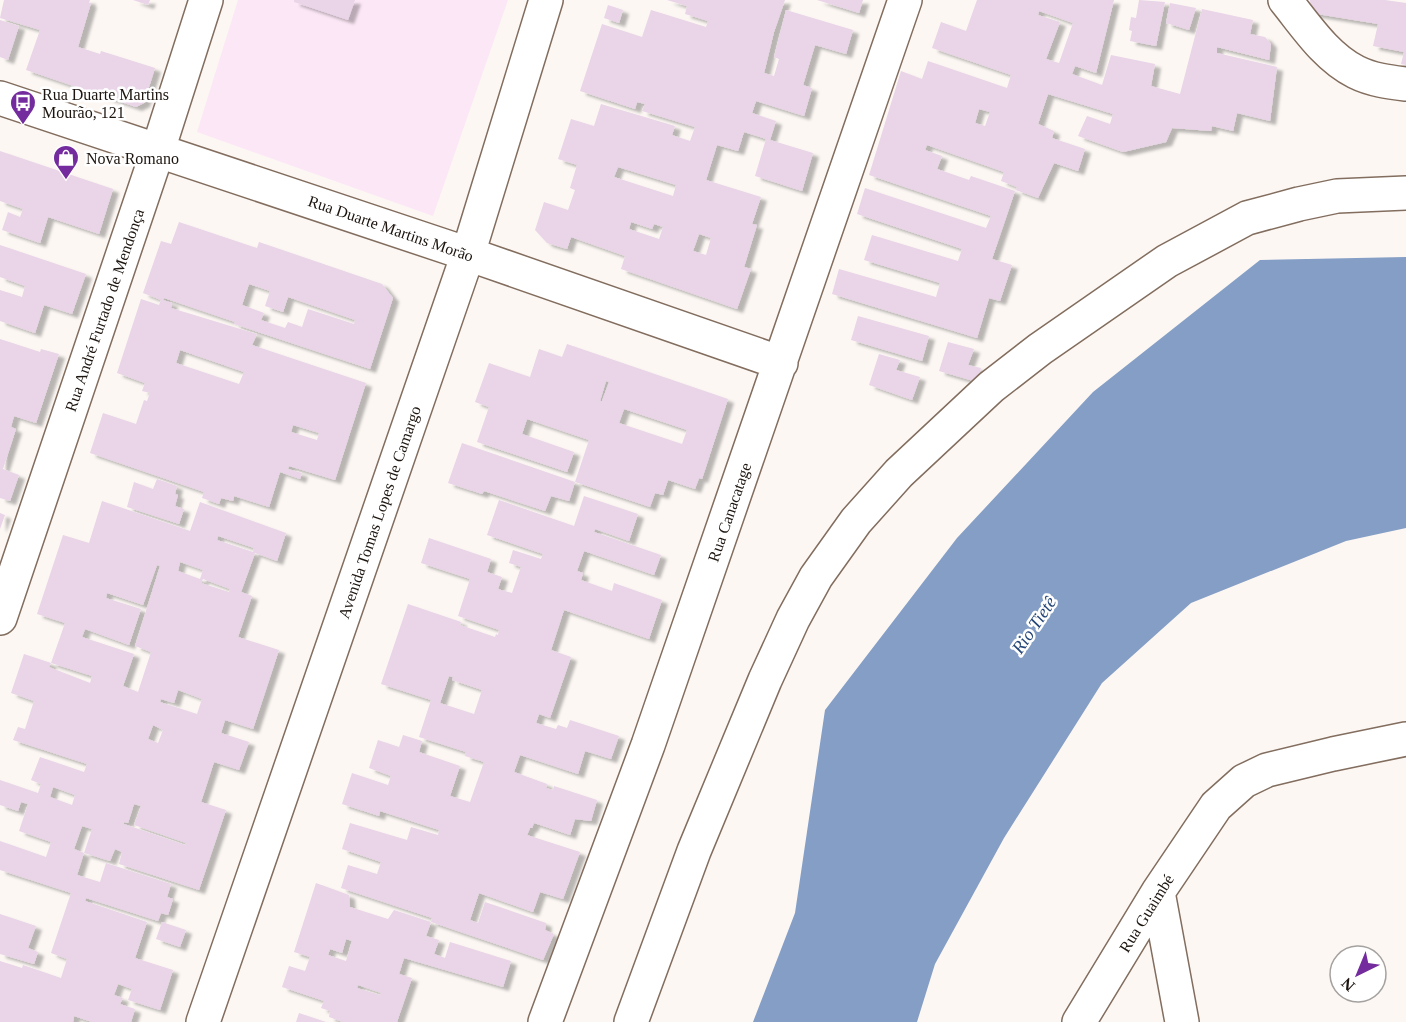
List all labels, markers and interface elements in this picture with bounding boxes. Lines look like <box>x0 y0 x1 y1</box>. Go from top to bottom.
place label: Rua Duarte Martins Mourão, 121 <box>42 86 169 121</box>
bus stop icon: Rua Duarte Martins Mourão, 121 <box>8 88 38 126</box>
shop icon: Nova Romano <box>51 143 81 181</box>
place label: Nova Romano <box>86 150 179 167</box>
street label: Rua Duarte Martins Morão <box>306 192 476 265</box>
street label: Rua André Furtado de Mendonça <box>62 207 148 414</box>
street label: Avenida Tomas Lopes de Camargo <box>335 404 425 621</box>
street label: Rua Canacatage <box>705 460 755 564</box>
water label: Rio Tietê <box>1007 593 1060 658</box>
street label: Rua Guaimbé <box>1116 871 1177 955</box>
north arrow <box>1328 944 1388 1004</box>
text: N <box>1338 974 1358 995</box>

